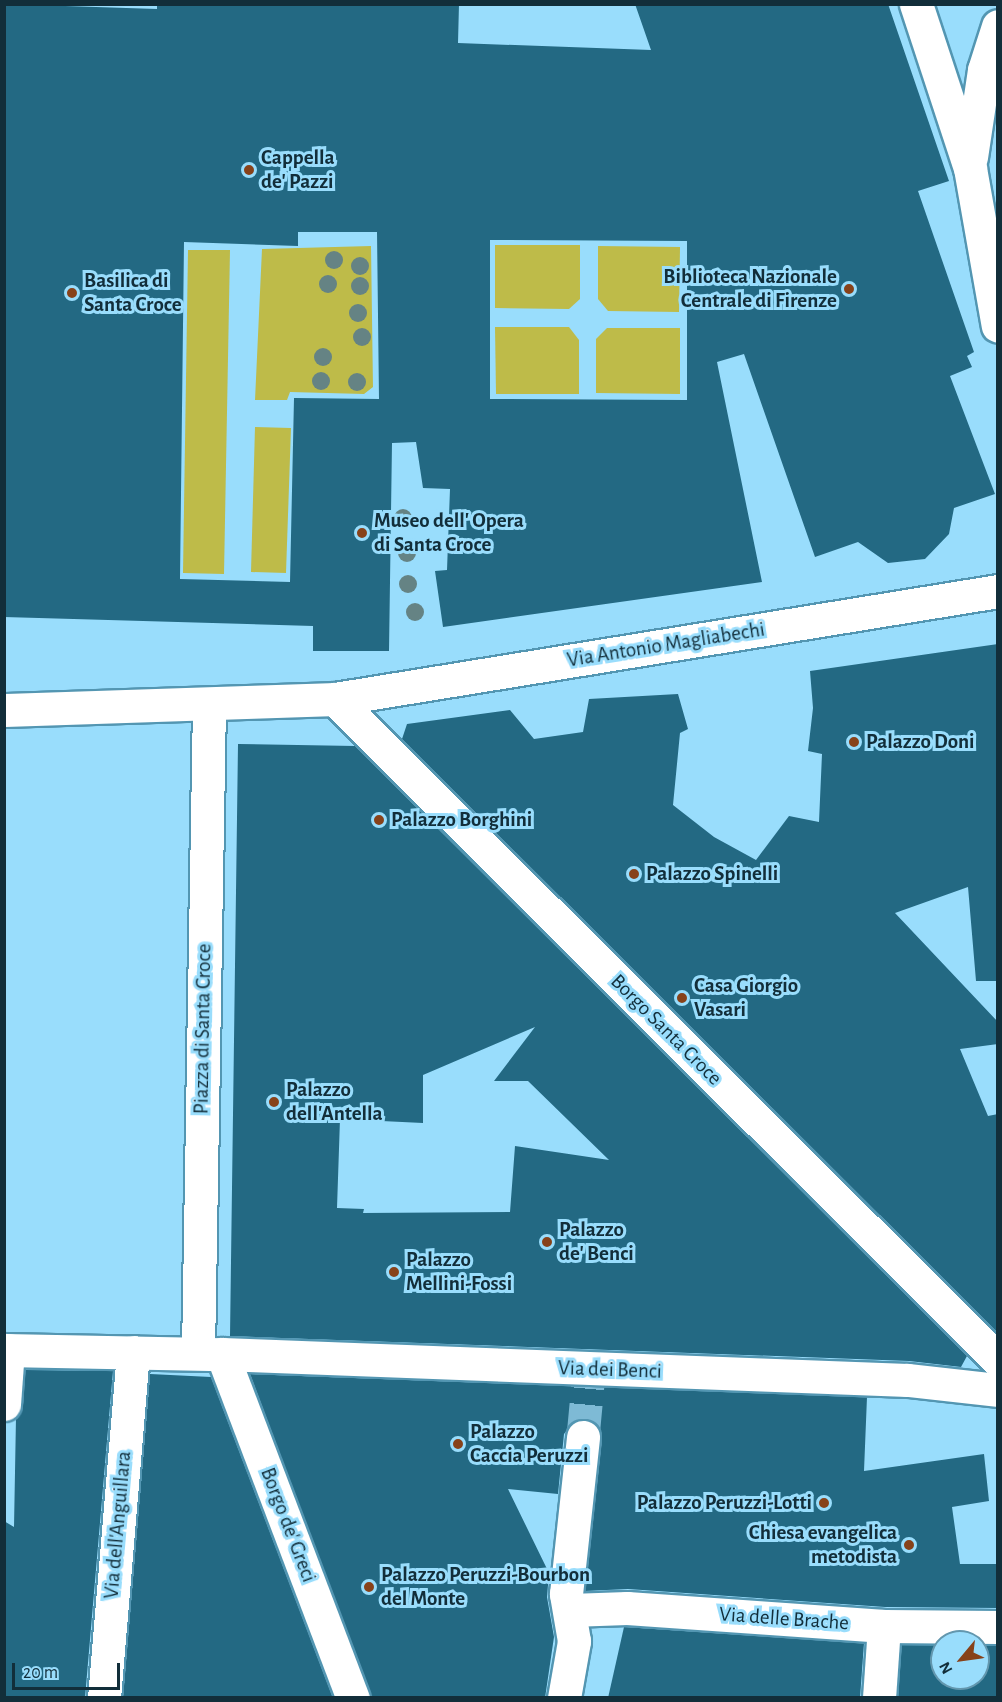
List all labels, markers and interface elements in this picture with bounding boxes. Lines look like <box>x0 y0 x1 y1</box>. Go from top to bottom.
place label: Cappella de' Pazzi <box>261 145 335 195</box>
marker: Cappella de' Pazzi <box>242 163 256 177</box>
place label: Biblioteca Nazionale Centrale di Firenze <box>663 264 837 314</box>
place label: Basilica di Santa Croce <box>84 268 182 318</box>
marker: Biblioteca Nazionale Centrale di Firenze <box>842 282 856 296</box>
marker: Basilica di Santa Croce <box>65 286 79 300</box>
place label: Museo dell' Opera di Santa Croce <box>374 508 524 558</box>
marker: Museo dell' Opera di Santa Croce <box>355 526 369 540</box>
street label: Via Antonio Magliabechi <box>565 617 767 673</box>
place label: Palazzo Doni <box>866 729 975 755</box>
marker: Palazzo Doni <box>847 735 861 749</box>
place label: Palazzo Borghini <box>391 807 532 833</box>
marker: Palazzo Borghini <box>372 813 386 827</box>
place label: Palazzo Spinelli <box>646 861 778 887</box>
marker: Palazzo Spinelli <box>627 867 641 881</box>
street label: Piazza di Santa Croce <box>189 943 217 1115</box>
street label: Borgo Santa Croce <box>605 969 727 1091</box>
place label: Casa Giorgio Vasari <box>694 973 798 1023</box>
marker: Casa Giorgio Vasari <box>675 991 689 1005</box>
place label: Palazzo dell'Antella <box>286 1077 383 1127</box>
marker: Palazzo dell'Antella <box>267 1095 281 1109</box>
place label: Palazzo de' Benci <box>559 1217 634 1267</box>
marker: Palazzo de' Benci <box>540 1235 554 1249</box>
place label: Palazzo Mellini-Fossi <box>406 1247 512 1297</box>
marker: Palazzo Mellini-Fossi <box>387 1265 401 1279</box>
street label: Via dei Benci <box>558 1356 662 1384</box>
place label: Palazzo Caccia Peruzzi <box>470 1419 588 1469</box>
marker: Palazzo Caccia Peruzzi <box>451 1437 465 1451</box>
street label: Via dell'Anguillara <box>99 1450 137 1600</box>
street label: Borgo de' Greci <box>255 1464 321 1586</box>
place label: Palazzo Peruzzi-Lotti <box>637 1490 812 1516</box>
marker: Palazzo Peruzzi-Lotti <box>817 1496 831 1510</box>
place label: Chiesa evangelica metodista <box>749 1520 897 1570</box>
marker: Chiesa evangelica metodista <box>902 1538 916 1552</box>
place label: Palazzo Peruzzi-Bourbon del Monte <box>381 1562 590 1612</box>
marker: Palazzo Peruzzi-Bourbon del Monte <box>362 1580 376 1594</box>
street label: Via delle Brache <box>718 1602 850 1636</box>
north arrow <box>930 1630 990 1690</box>
scale bar <box>15 1651 123 1689</box>
text: N <box>936 1659 956 1677</box>
text: 20 m <box>23 1664 58 1682</box>

